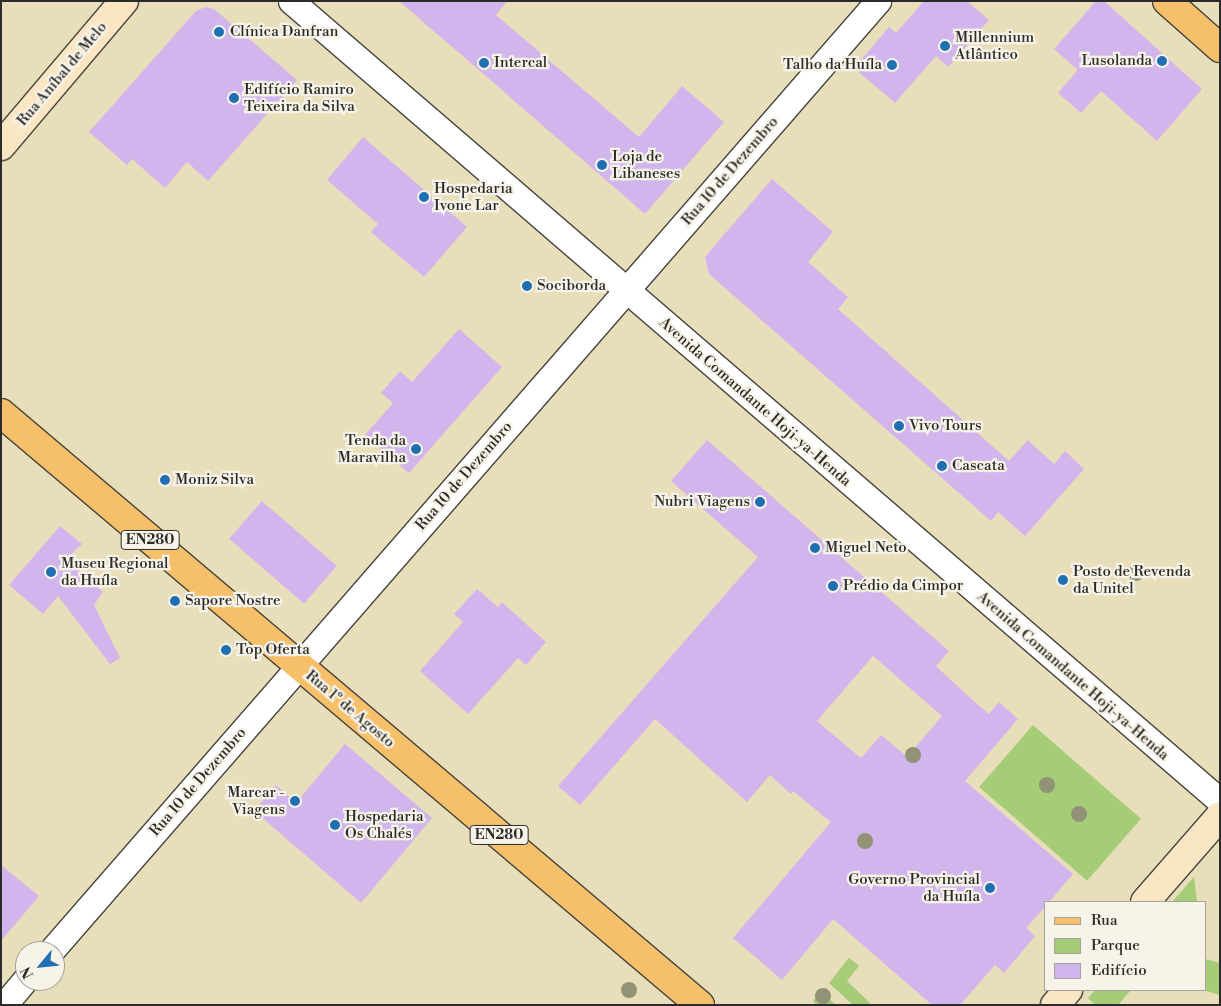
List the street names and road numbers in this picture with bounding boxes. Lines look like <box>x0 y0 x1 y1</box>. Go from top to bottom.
street label: Rua Aníbal de Melo <box>13 18 111 130</box>
street label: Rua 10 de Dezembro <box>678 113 782 229</box>
street label: Avenida Comandante Hoji-ya-Henda <box>655 314 855 490</box>
street label: Rua 10 de Dezembro <box>412 418 516 534</box>
road number: EN280 <box>120 528 180 552</box>
street label: Avenida Comandante Hoji-ya-Henda <box>973 588 1173 764</box>
street label: Rua 1º de Agosto <box>302 667 398 751</box>
street label: Rua 10 de Dezembro <box>146 724 250 840</box>
road number: EN280 <box>469 824 529 846</box>

